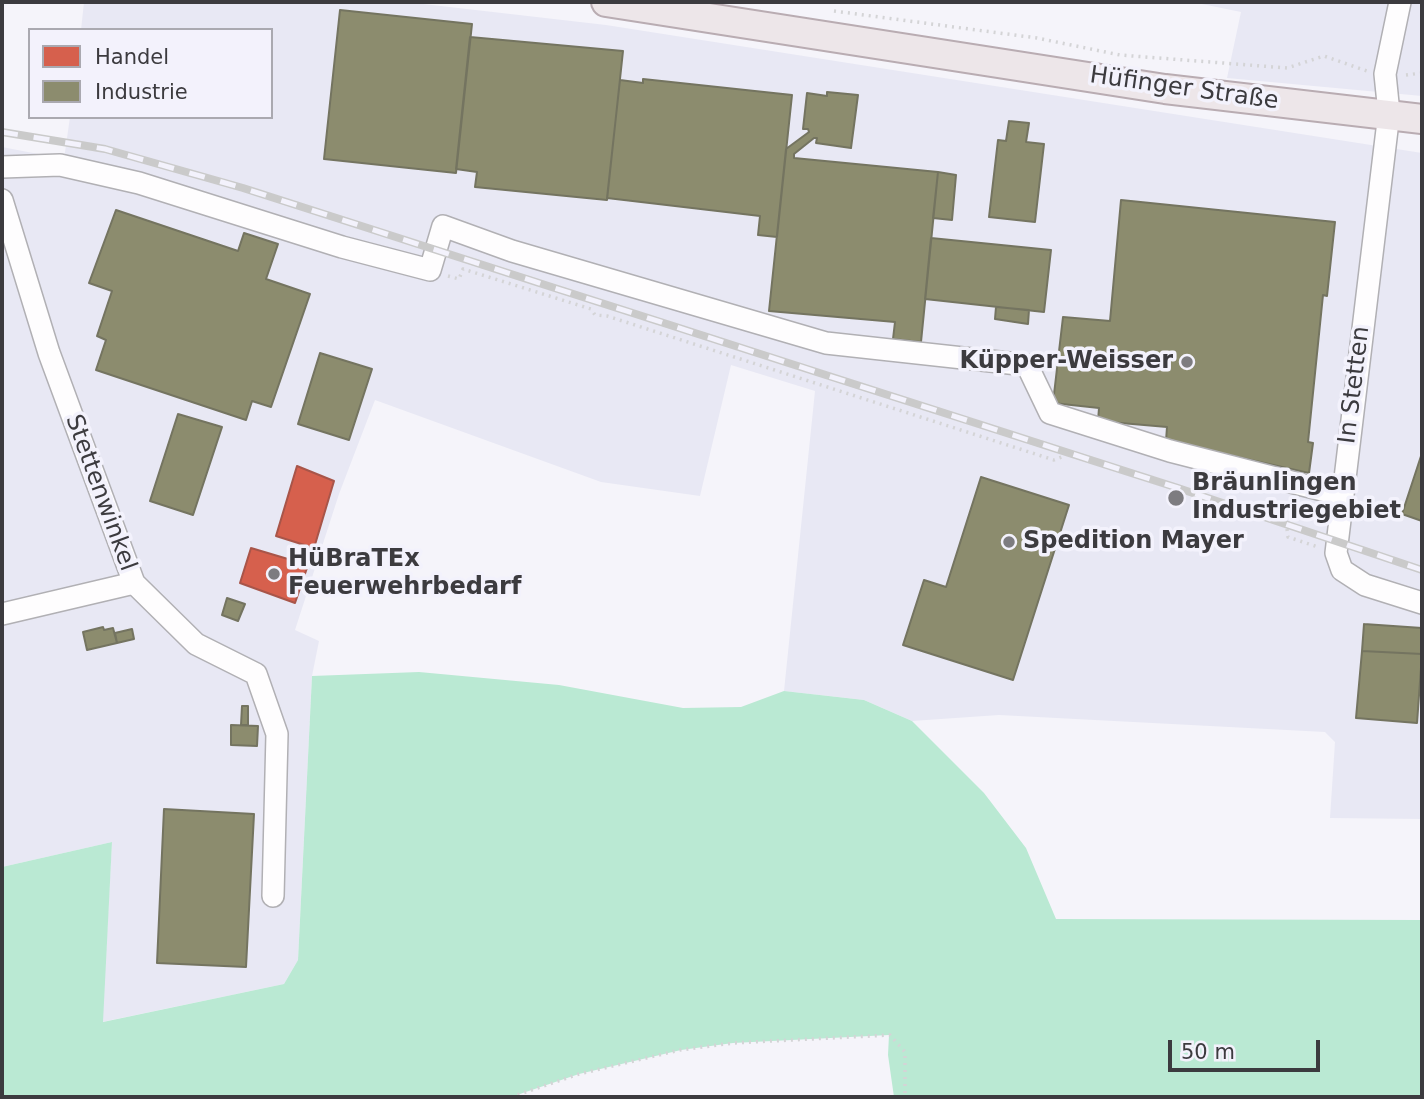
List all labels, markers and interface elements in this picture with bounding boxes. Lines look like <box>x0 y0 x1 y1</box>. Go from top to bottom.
legend <box>28 28 273 119</box>
text: Handel <box>95 45 169 69</box>
street label: Hüfinger Straße <box>1088 62 1280 116</box>
text: Industrie <box>95 80 188 104</box>
street label: In Stetten <box>1334 325 1376 445</box>
place label: Küpper-Weisser <box>960 348 1173 376</box>
marker: Küpper-Weisser <box>1179 354 1195 370</box>
street label: Stettenwinkel <box>58 411 142 575</box>
place label: Bräunlingen Industriegebiet <box>1192 470 1401 526</box>
marker: Bräunlingen Industriegebiet <box>1166 488 1186 508</box>
place label: Spedition Mayer <box>1023 528 1244 556</box>
marker: Spedition Mayer <box>1001 534 1017 550</box>
place label: HüBraTEx Feuerwehrbedarf <box>288 546 521 602</box>
marker: HüBraTEx Feuerwehrbedarf <box>266 566 282 582</box>
scale bar <box>1172 1026 1324 1070</box>
text: 50 m <box>1181 1040 1235 1064</box>

